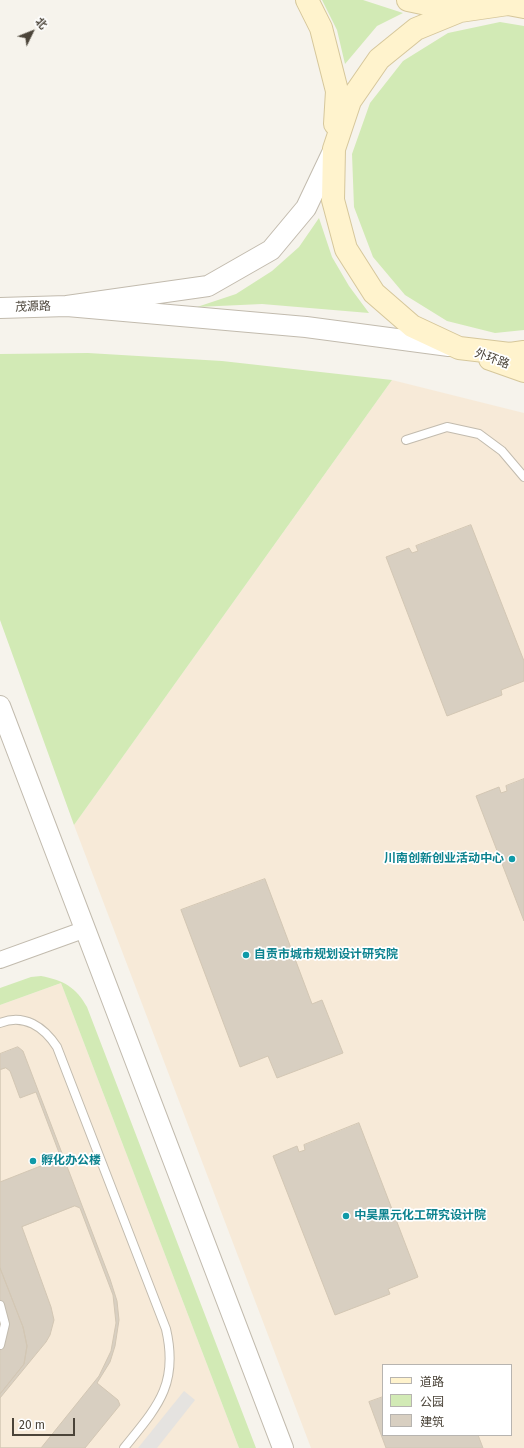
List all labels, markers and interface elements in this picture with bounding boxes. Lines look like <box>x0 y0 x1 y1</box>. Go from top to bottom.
north arrow <box>12 12 52 52</box>
text: 北 <box>33 15 50 32</box>
street label: 茂源路 <box>15 299 51 315</box>
street label: 外环路 <box>473 346 511 372</box>
place label: 川南创新创业活动中心 <box>384 852 504 866</box>
marker: 川南创新创业活动中心 <box>507 854 517 864</box>
place label: 自贡市城市规划设计研究院 <box>254 948 398 962</box>
marker: 自贡市城市规划设计研究院 <box>241 950 251 960</box>
place label: 孵化办公楼 <box>41 1154 101 1168</box>
marker: 孵化办公楼 <box>28 1156 38 1166</box>
place label: 中昊黑元化工研究设计院 <box>354 1209 486 1223</box>
marker: 中昊黑元化工研究设计院 <box>341 1211 351 1221</box>
legend <box>382 1364 512 1436</box>
text: 道路 <box>420 1375 444 1389</box>
text: 公园 <box>420 1395 444 1409</box>
scale bar <box>14 1410 77 1436</box>
text: 建筑 <box>420 1415 444 1429</box>
text: 20 m <box>19 1418 45 1432</box>

